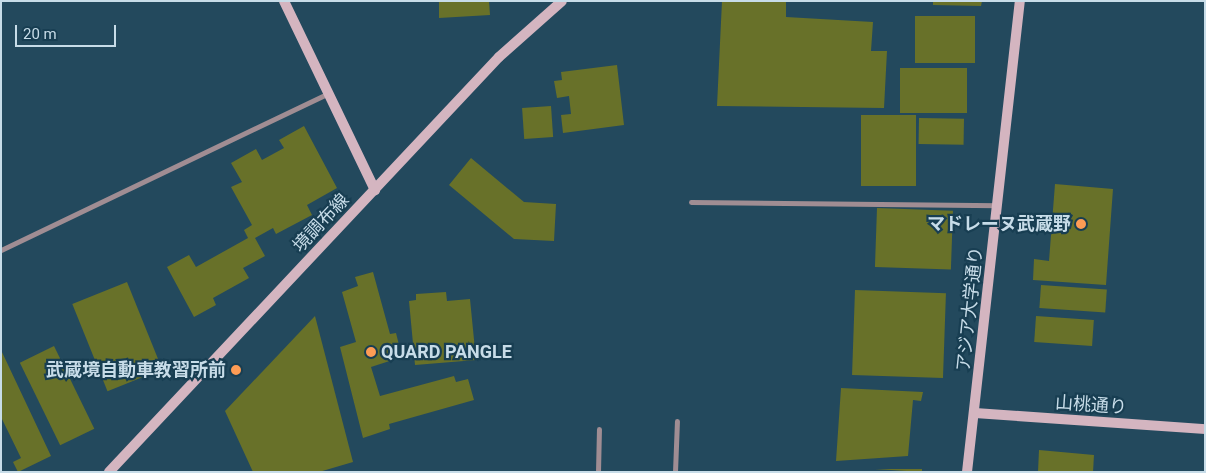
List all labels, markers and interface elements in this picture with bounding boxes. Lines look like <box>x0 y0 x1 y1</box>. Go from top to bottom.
scale bar <box>18 15 119 47</box>
text: 20 m <box>23 25 57 43</box>
street label: 境調布線 <box>289 189 353 257</box>
place label: マドレーヌ武蔵野 <box>927 213 1071 235</box>
marker: マドレーヌ武蔵野 <box>1075 218 1087 230</box>
street label: アジア大学通り <box>953 245 987 373</box>
place label: QUARD PANGLE <box>381 341 512 363</box>
marker: QUARD PANGLE <box>365 346 377 358</box>
place label: 武蔵境自動車教習所前 <box>46 359 226 381</box>
marker: 武蔵境自動車教習所前 <box>230 364 242 376</box>
street label: 山桃通り <box>1054 392 1128 418</box>

